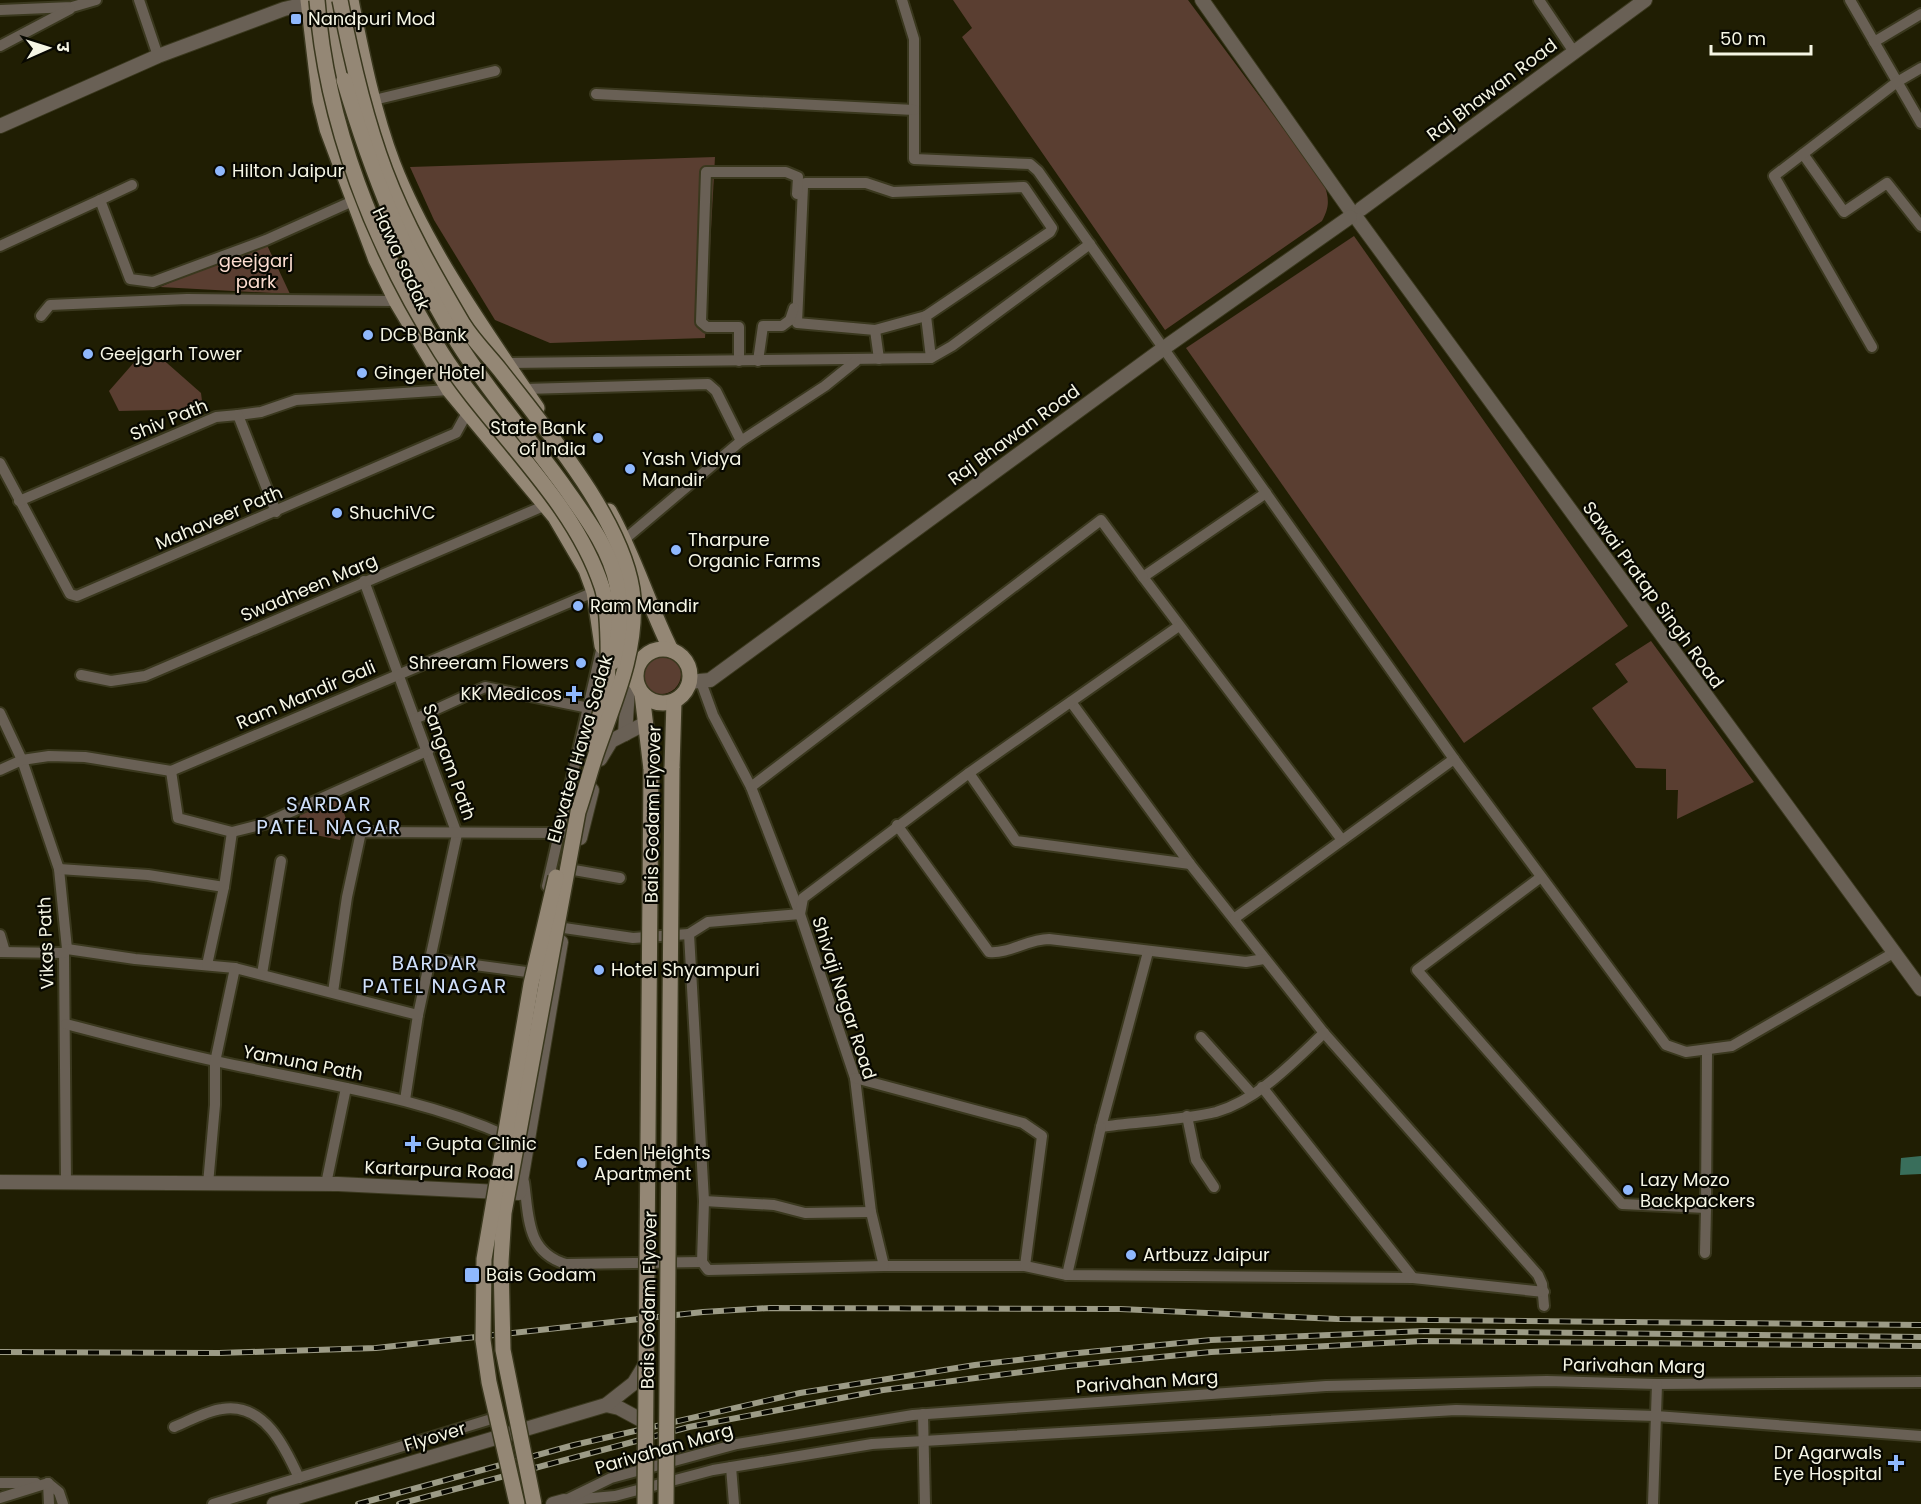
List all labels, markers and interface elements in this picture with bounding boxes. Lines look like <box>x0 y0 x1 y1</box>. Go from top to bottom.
place label: Nandpuri Mod <box>308 6 435 31</box>
marker: Nandpuri Mod <box>289 12 303 26</box>
north arrow <box>18 18 78 78</box>
scale bar <box>1711 18 1812 56</box>
text: 50 m <box>1720 26 1766 51</box>
street label: Raj Bhawan Road <box>1421 32 1562 147</box>
text: उ <box>51 41 74 53</box>
place label: Hilton Jaipur <box>232 158 345 183</box>
marker: Hilton Jaipur <box>213 164 227 178</box>
street label: Hawa sadak <box>367 203 437 315</box>
park label: geejgarj park <box>219 248 293 294</box>
place label: DCB Bank <box>380 322 467 347</box>
marker: DCB Bank <box>361 328 375 342</box>
place label: Geejgarh Tower <box>100 341 242 366</box>
marker: Geejgarh Tower <box>81 347 95 361</box>
place label: Ginger Hotel <box>374 360 485 385</box>
marker: Ginger Hotel <box>355 366 369 380</box>
street label: Raj Bhawan Road <box>943 378 1085 491</box>
street label: Shiv Path <box>126 393 212 447</box>
place label: State Bank of India <box>490 415 587 461</box>
marker: State Bank of India <box>591 431 605 445</box>
place label: Yash Vidya Mandir <box>642 446 741 492</box>
marker: Yash Vidya Mandir <box>623 462 637 476</box>
street label: Mahaveer Path <box>151 479 286 556</box>
street label: Sawai Pratap Singh Road <box>1577 496 1730 693</box>
place label: ShuchiVC <box>349 500 436 525</box>
marker: ShuchiVC <box>330 506 344 520</box>
place label: Tharpure Organic Farms <box>688 527 821 573</box>
marker: Tharpure Organic Farms <box>669 543 683 557</box>
street label: Swadheen Marg <box>237 547 381 628</box>
place label: Ram Mandir <box>590 593 699 618</box>
marker: Ram Mandir <box>571 599 585 613</box>
place label: Shreeram Flowers <box>409 650 569 675</box>
street label: Elevated Hawa Sadak <box>541 651 619 846</box>
street label: Ram Mandir Gali <box>232 654 379 735</box>
marker: Shreeram Flowers <box>574 656 588 670</box>
place label: KK Medicos <box>461 681 562 706</box>
marker: KK Medicos <box>567 687 581 701</box>
street label: Sangam Path <box>417 700 482 824</box>
street label: Bais Godam Flyover <box>638 724 667 903</box>
district label: SARDAR PATEL NAGAR <box>256 790 402 841</box>
street label: Vikas Path <box>31 896 60 990</box>
street label: Shivaji Nagar Road <box>806 913 883 1083</box>
district label: BARDAR PATEL NAGAR <box>362 949 508 1000</box>
place label: Hotel Shyampuri <box>611 957 760 982</box>
marker: Hotel Shyampuri <box>592 963 606 977</box>
street label: Yamuna Path <box>241 1039 365 1086</box>
place label: Gupta Clinic <box>426 1131 537 1156</box>
marker: Gupta Clinic <box>404 1135 422 1153</box>
place label: Eden Heights Apartment <box>594 1140 711 1186</box>
street label: Kartarpura Road <box>364 1154 514 1185</box>
marker: Eden Heights Apartment <box>575 1156 589 1170</box>
place label: Lazy Mozo Backpackers <box>1640 1167 1755 1213</box>
marker: Lazy Mozo Backpackers <box>1621 1183 1635 1197</box>
street label: Bais Godam Flyover <box>634 1210 663 1389</box>
place label: Artbuzz Jaipur <box>1143 1242 1270 1267</box>
marker: Artbuzz Jaipur <box>1124 1248 1138 1262</box>
place label: Bais Godam <box>486 1262 596 1287</box>
marker: Bais Godam <box>463 1266 481 1284</box>
street label: Parivahan Marg <box>1563 1352 1705 1379</box>
street label: Parivahan Marg <box>1075 1364 1219 1399</box>
street label: Flyover <box>401 1415 469 1458</box>
street label: Parivahan Marg <box>592 1417 736 1480</box>
place label: Dr Agarwals Eye Hospital <box>1774 1440 1882 1486</box>
marker: Dr Agarwals Eye Hospital <box>1887 1454 1905 1472</box>

